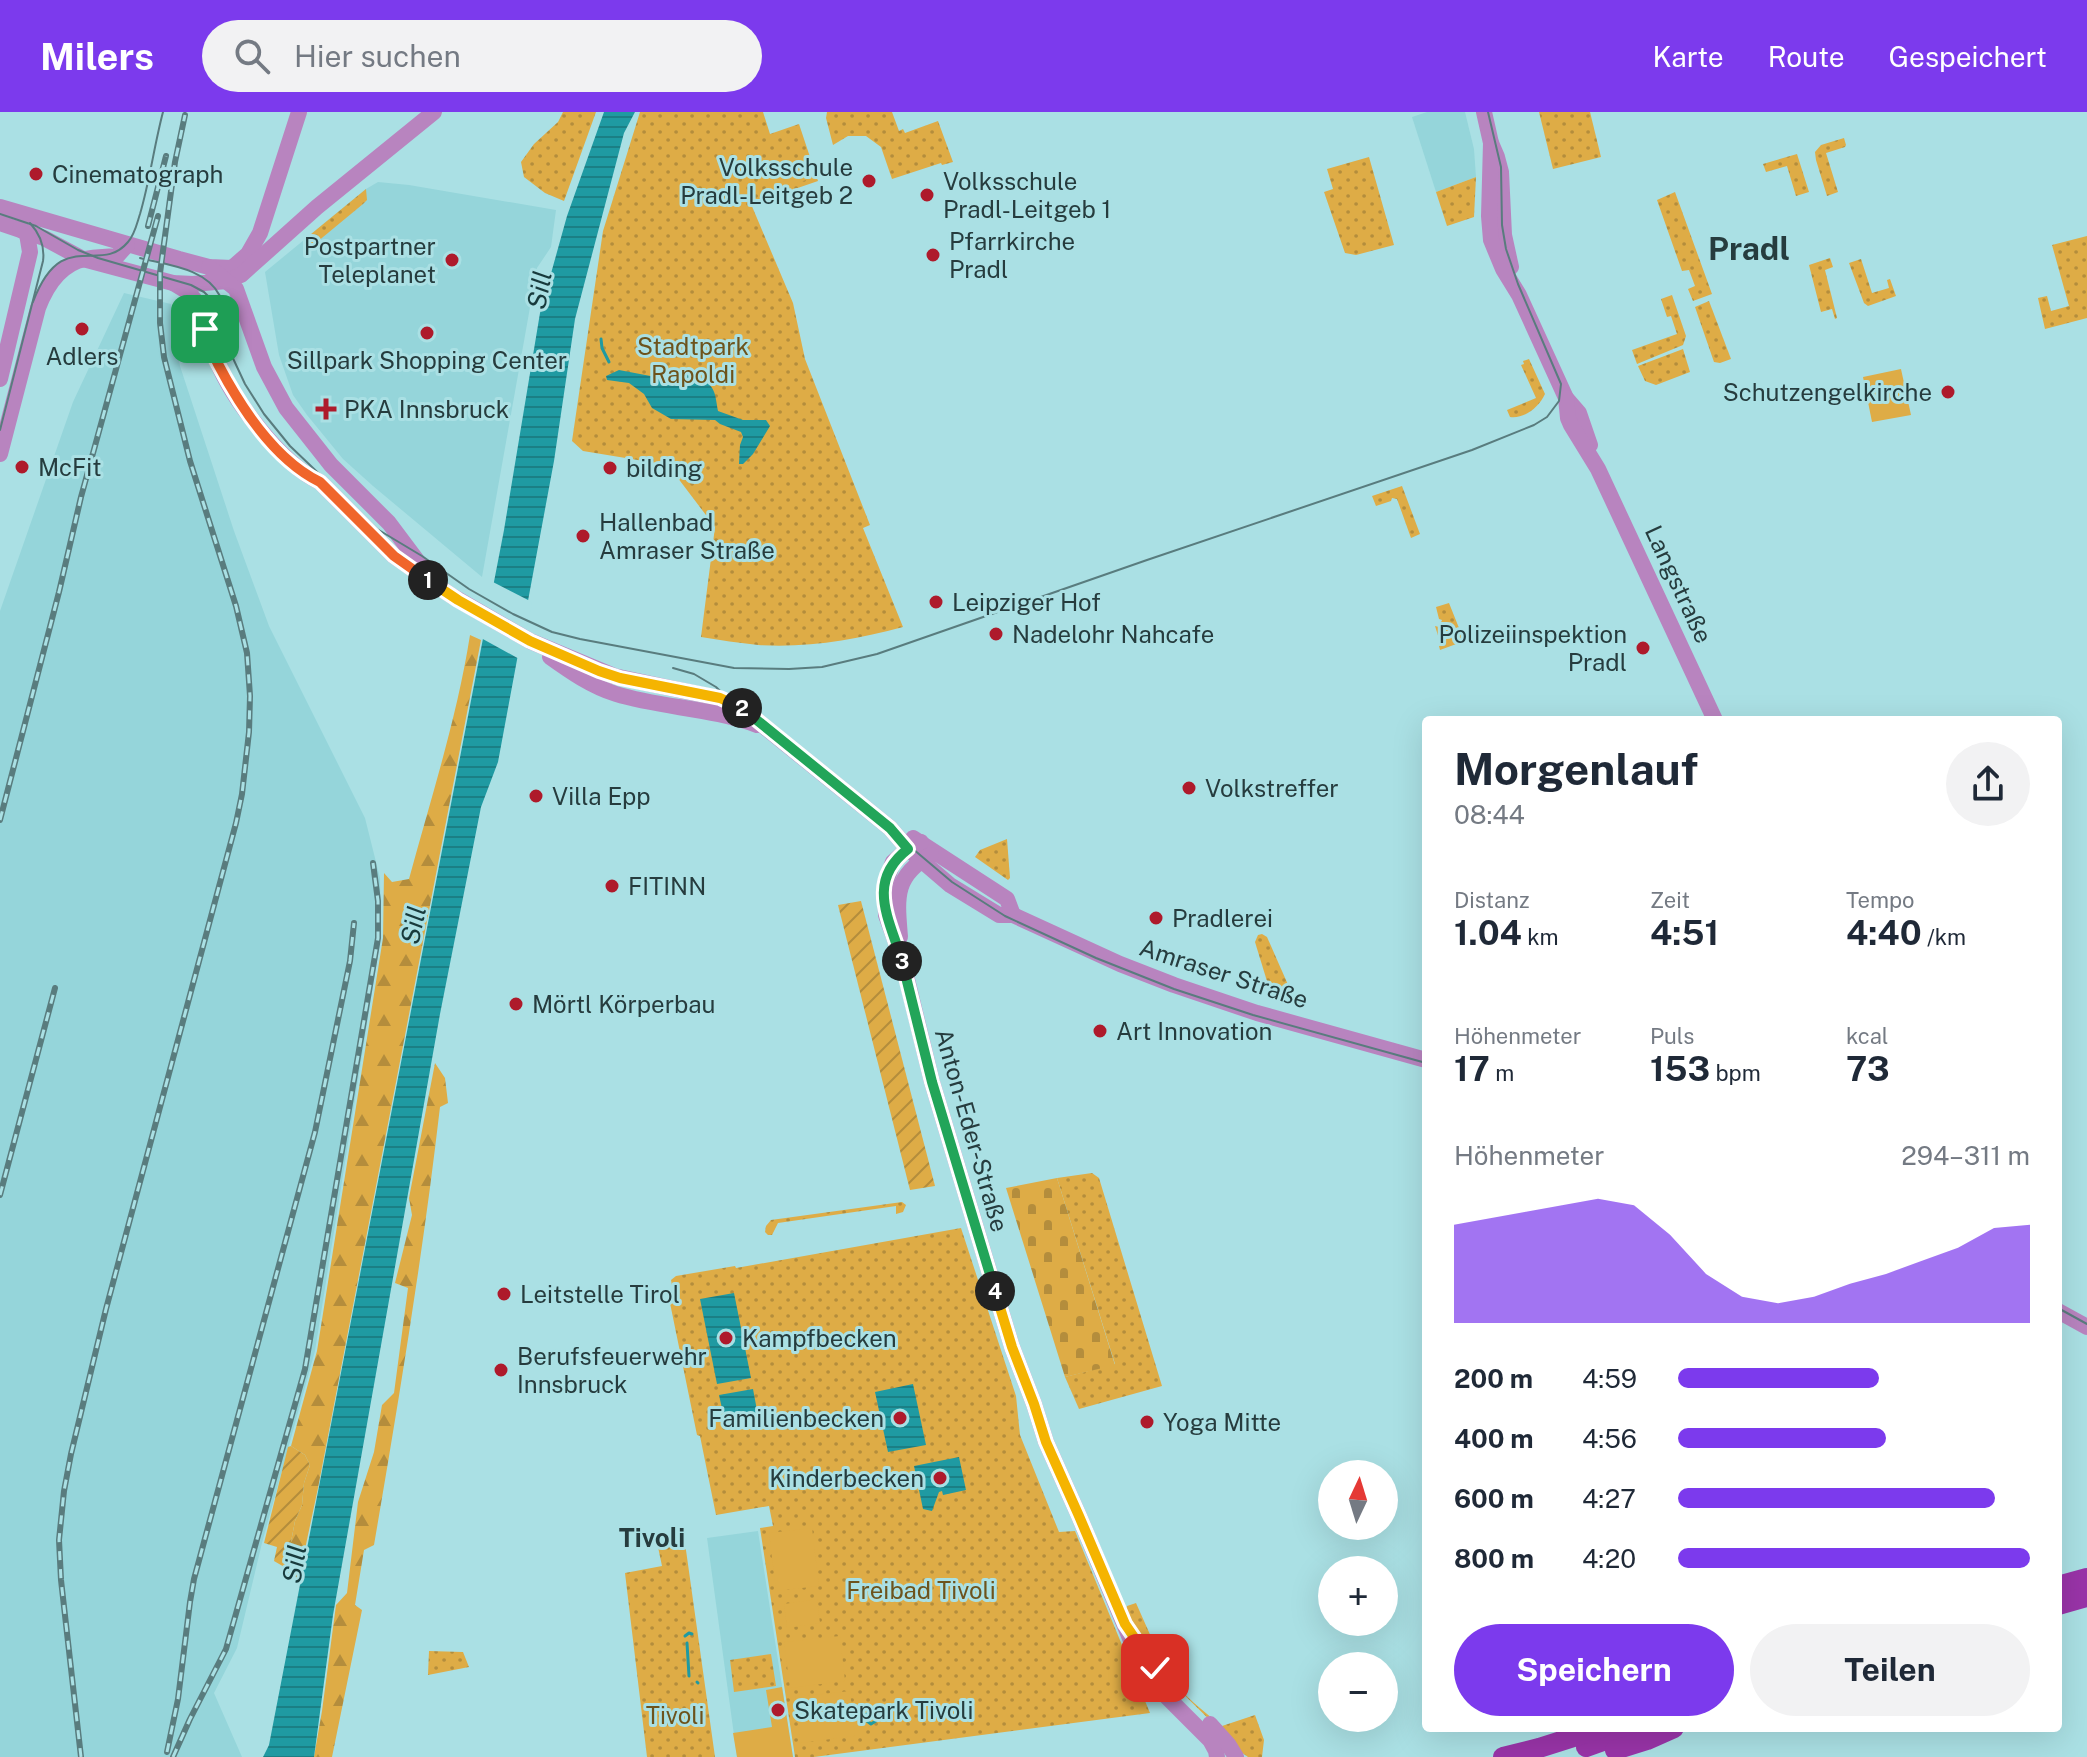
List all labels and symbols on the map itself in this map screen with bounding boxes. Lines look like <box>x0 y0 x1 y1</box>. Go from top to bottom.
place label: Volksschule Pradl-Leitgeb 2 <box>680 153 853 209</box>
place label: Cinematograph <box>52 160 223 188</box>
marker: Cinematograph <box>27 165 45 183</box>
place label: Volksschule Pradl-Leitgeb 1 <box>943 167 1111 223</box>
marker: Volksschule Pradl-Leitgeb 2 <box>860 172 878 190</box>
marker: Volksschule Pradl-Leitgeb 1 <box>918 186 936 204</box>
place label: Pfarrkirche Pradl <box>949 227 1075 283</box>
district label: Pradl <box>1708 230 1790 267</box>
place label: Postpartner Teleplanet <box>304 232 436 288</box>
marker: Pfarrkirche Pradl <box>924 246 942 264</box>
marker: Postpartner Teleplanet <box>443 251 461 269</box>
water label: Sill <box>520 268 558 312</box>
pin <box>171 295 239 363</box>
marker: Adlers <box>73 320 91 338</box>
marker: Sillpark Shopping Center <box>418 324 436 342</box>
park label: Stadtpark Rapoldi <box>637 332 749 388</box>
place label: Adlers <box>46 342 118 370</box>
place label: Sillpark Shopping Center <box>287 346 567 374</box>
place label: Schutzengelkirche <box>1723 378 1932 406</box>
marker: Schutzengelkirche <box>1939 383 1957 401</box>
place label: PKA Innsbruck <box>344 395 509 423</box>
marker: PKA Innsbruck <box>315 398 337 420</box>
place label: McFit <box>38 453 102 481</box>
place label: bilding <box>626 454 702 482</box>
marker: McFit <box>13 458 31 476</box>
marker: bilding <box>601 459 619 477</box>
place label: Hallenbad Amraser Straße <box>599 508 775 564</box>
street label: Langstraße <box>1640 521 1718 647</box>
marker: Hallenbad Amraser Straße <box>574 527 592 545</box>
pin: 1 <box>408 560 448 600</box>
place label: Leipziger Hof <box>952 588 1101 616</box>
marker: Leipziger Hof <box>927 593 945 611</box>
place label: Nadelohr Nahcafe <box>1012 620 1214 648</box>
place label: Polizeiinspektion Pradl <box>1438 620 1627 676</box>
marker: Nadelohr Nahcafe <box>987 625 1005 643</box>
marker: Polizeiinspektion Pradl <box>1634 639 1652 657</box>
pin: 2 <box>722 688 762 728</box>
place label: Volkstreffer <box>1205 774 1339 802</box>
marker: Volkstreffer <box>1180 779 1198 797</box>
place label: Villa Epp <box>552 782 651 810</box>
marker: Villa Epp <box>527 787 545 805</box>
place label: FITINN <box>628 872 706 900</box>
marker: FITINN <box>603 877 621 895</box>
water label: Sill <box>394 903 432 947</box>
place label: Pradlerei <box>1172 904 1273 932</box>
marker: Pradlerei <box>1147 909 1165 927</box>
street label: Amraser Straße <box>1136 933 1312 1013</box>
pin: 3 <box>882 941 922 981</box>
place label: Mörtl Körperbau <box>532 990 715 1018</box>
marker: Mörtl Körperbau <box>507 995 525 1013</box>
place label: Art Innovation <box>1116 1017 1272 1045</box>
marker: Art Innovation <box>1091 1022 1109 1040</box>
street label: Anton-Eder-Straße <box>930 1025 1014 1235</box>
pin: 4 <box>975 1271 1015 1311</box>
place label: Leitstelle Tirol <box>520 1280 680 1308</box>
marker: Leitstelle Tirol <box>495 1285 513 1303</box>
place label: Kampfbecken <box>742 1324 897 1352</box>
marker: Kampfbecken <box>717 1329 735 1347</box>
place label: Berufsfeuerwehr Innsbruck <box>517 1342 707 1398</box>
marker: Berufsfeuerwehr Innsbruck <box>492 1361 510 1379</box>
place label: Familienbecken <box>708 1404 884 1432</box>
place label: Yoga Mitte <box>1163 1408 1281 1436</box>
marker: Familienbecken <box>891 1409 909 1427</box>
marker: Yoga Mitte <box>1138 1413 1156 1431</box>
north arrow <box>1318 1460 1398 1540</box>
place label: Kinderbecken <box>769 1464 924 1492</box>
marker: Kinderbecken <box>931 1469 949 1487</box>
district label: Tivoli <box>619 1522 685 1553</box>
water label: Sill <box>275 1542 313 1586</box>
park label: Freibad Tivoli <box>846 1576 996 1604</box>
pin <box>1121 1634 1189 1702</box>
place label: Skatepark Tivoli <box>794 1696 973 1724</box>
park label: Tivoli <box>646 1701 704 1729</box>
marker: Skatepark Tivoli <box>769 1701 787 1719</box>

